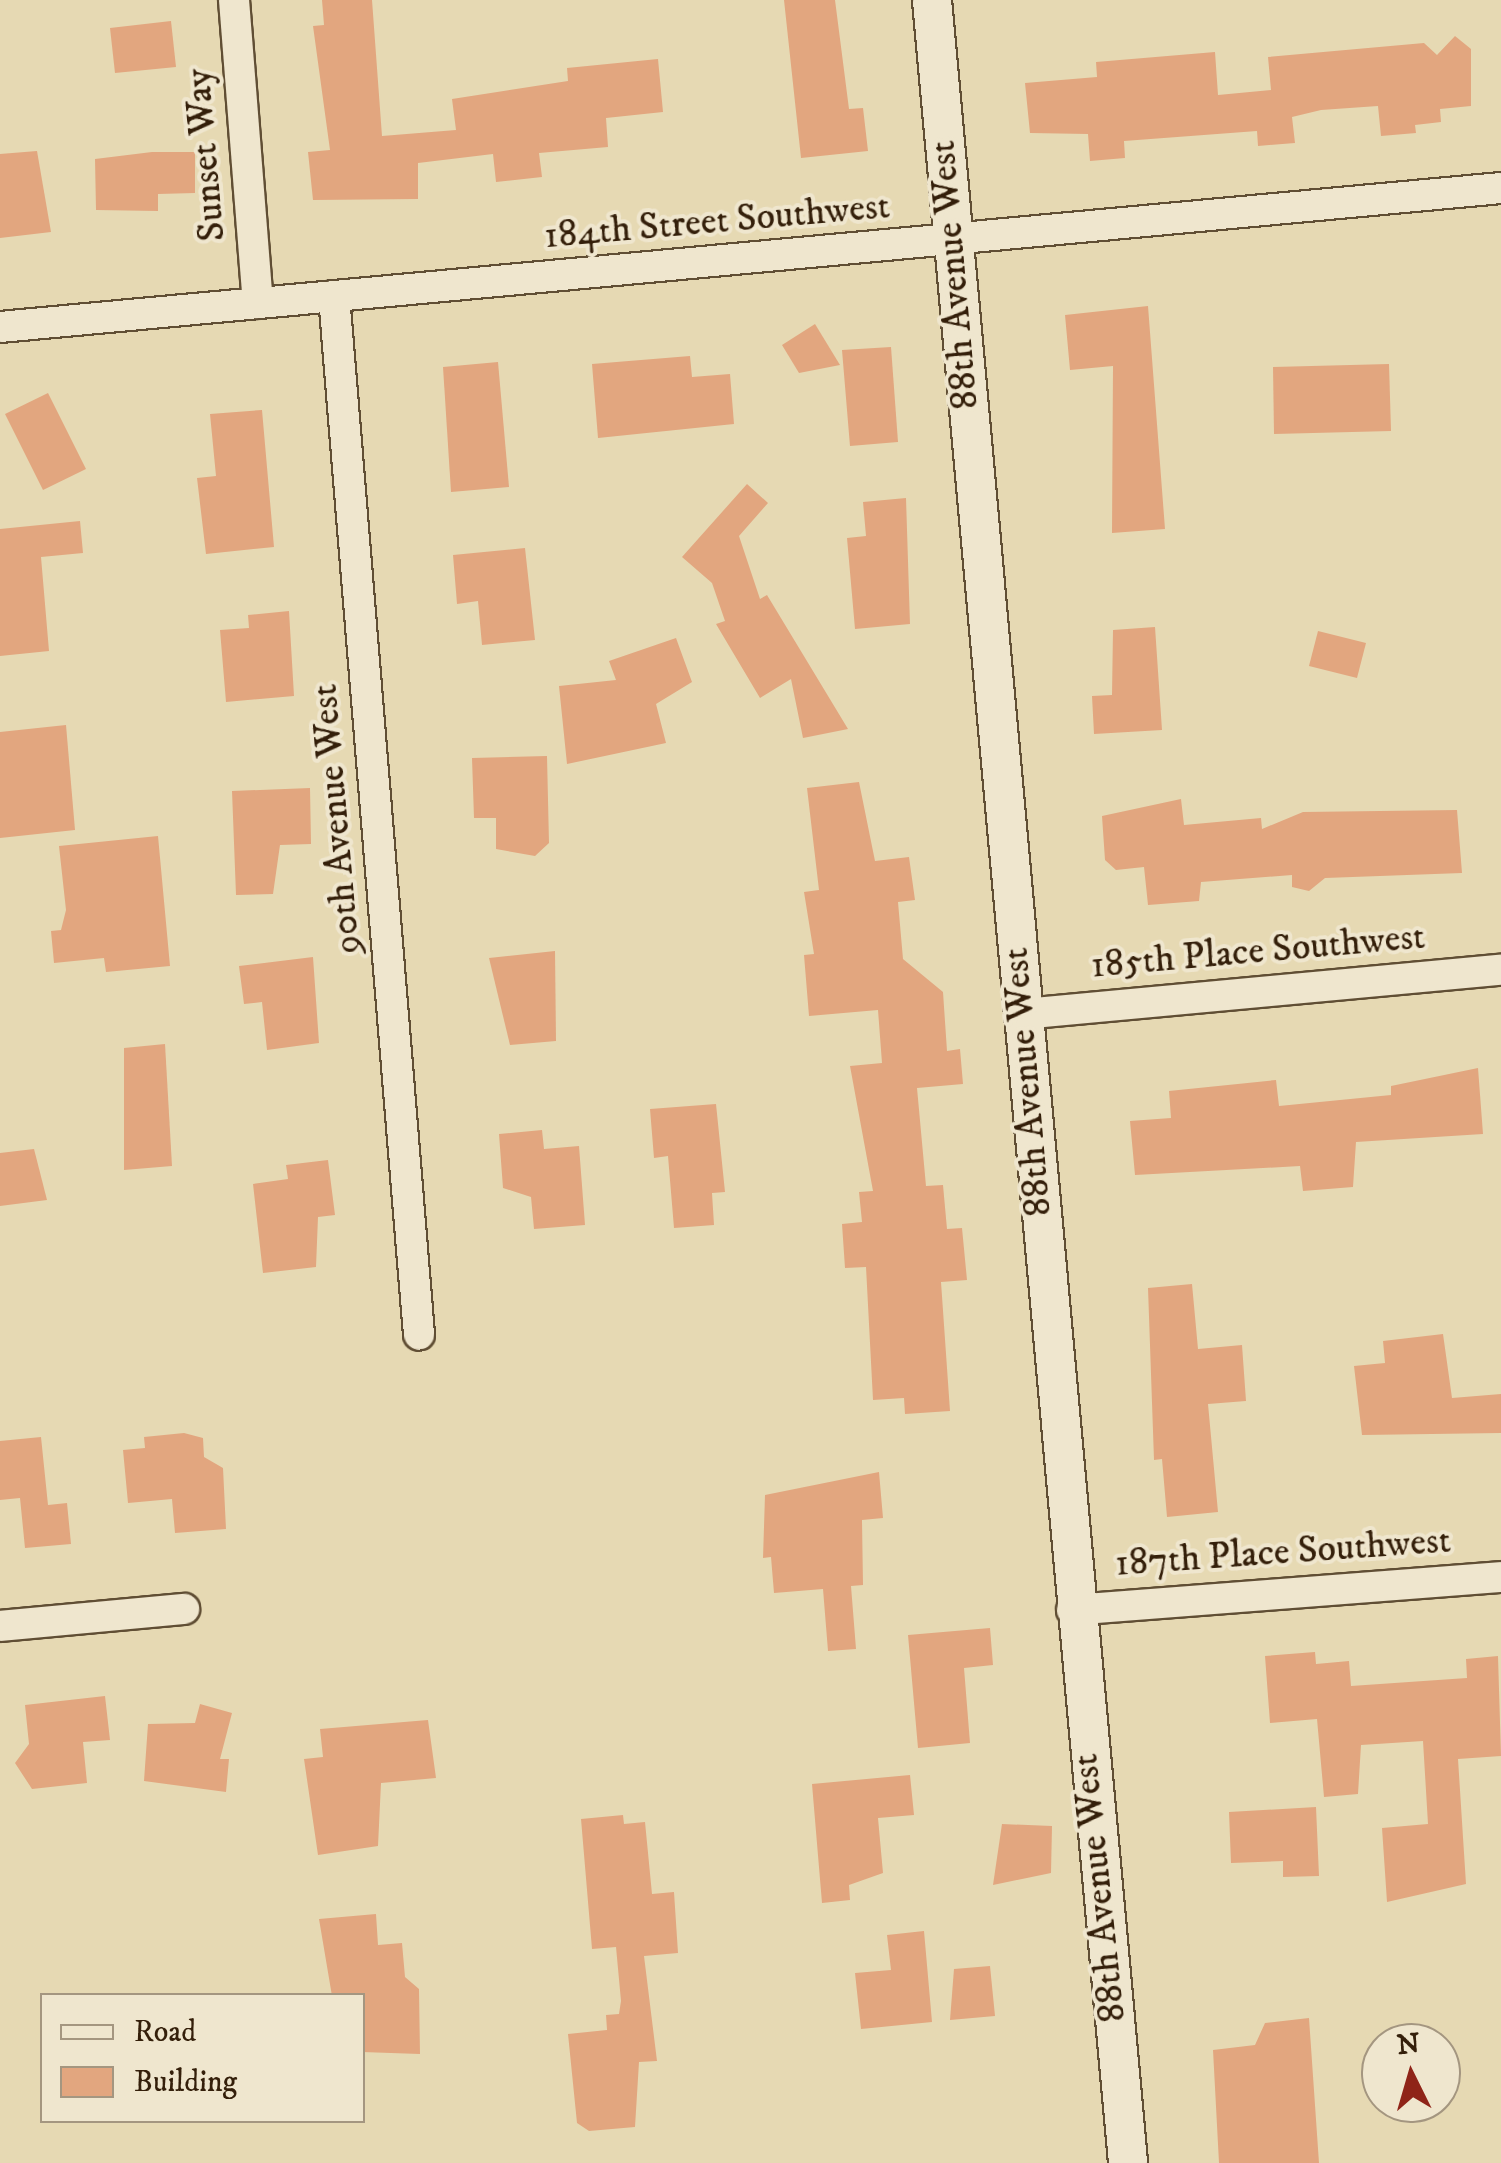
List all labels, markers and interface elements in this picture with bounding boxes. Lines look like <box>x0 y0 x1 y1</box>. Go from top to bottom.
street label: Sunset Way <box>176 67 236 243</box>
street label: 88th Avenue West <box>921 139 989 411</box>
street label: 184th Street Southwest <box>542 184 892 260</box>
street label: 90th Avenue West <box>302 682 372 956</box>
street label: 185th Place Southwest <box>1089 915 1427 989</box>
street label: 88th Avenue West <box>994 946 1062 1218</box>
street label: 187th Place Southwest <box>1114 1519 1452 1587</box>
street label: 88th Avenue West <box>1063 1752 1137 2024</box>
legend <box>40 1993 365 2123</box>
text: Road <box>134 2014 196 2051</box>
north arrow <box>1361 2023 1461 2123</box>
text: N <box>1396 2026 1421 2063</box>
text: Building <box>134 2064 237 2101</box>

